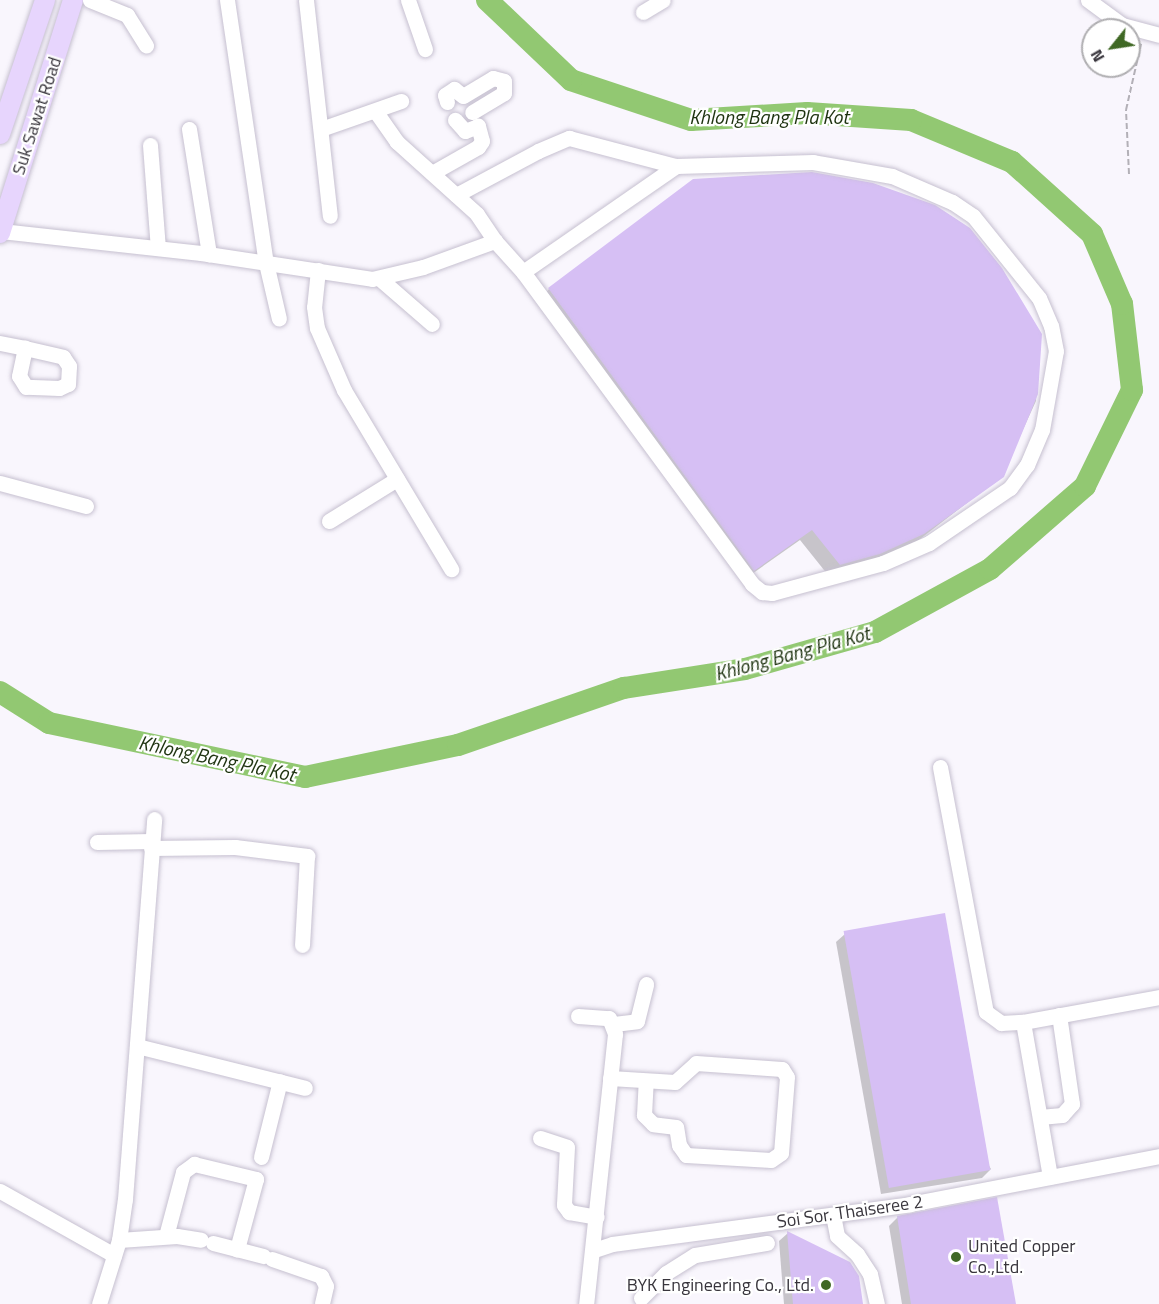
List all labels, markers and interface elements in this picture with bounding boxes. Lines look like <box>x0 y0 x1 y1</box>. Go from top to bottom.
north arrow <box>1081 18 1141 78</box>
text: N <box>1084 45 1110 67</box>
street label: Suk Sawat Road <box>8 54 66 178</box>
water label: Khlong Bang Pla Kot <box>689 104 849 128</box>
water label: Khlong Bang Pla Kot <box>712 621 872 685</box>
water label: Khlong Bang Pla Kot <box>137 730 297 786</box>
street label: Soi Sor. Thaiseree 2 <box>776 1191 924 1233</box>
place label: United Copper Co.,Ltd. <box>968 1236 1075 1278</box>
marker: United Copper Co.,Ltd. <box>949 1250 963 1264</box>
place label: BYK Engineering Co., Ltd. <box>627 1274 814 1296</box>
marker: BYK Engineering Co., Ltd. <box>819 1278 833 1292</box>

